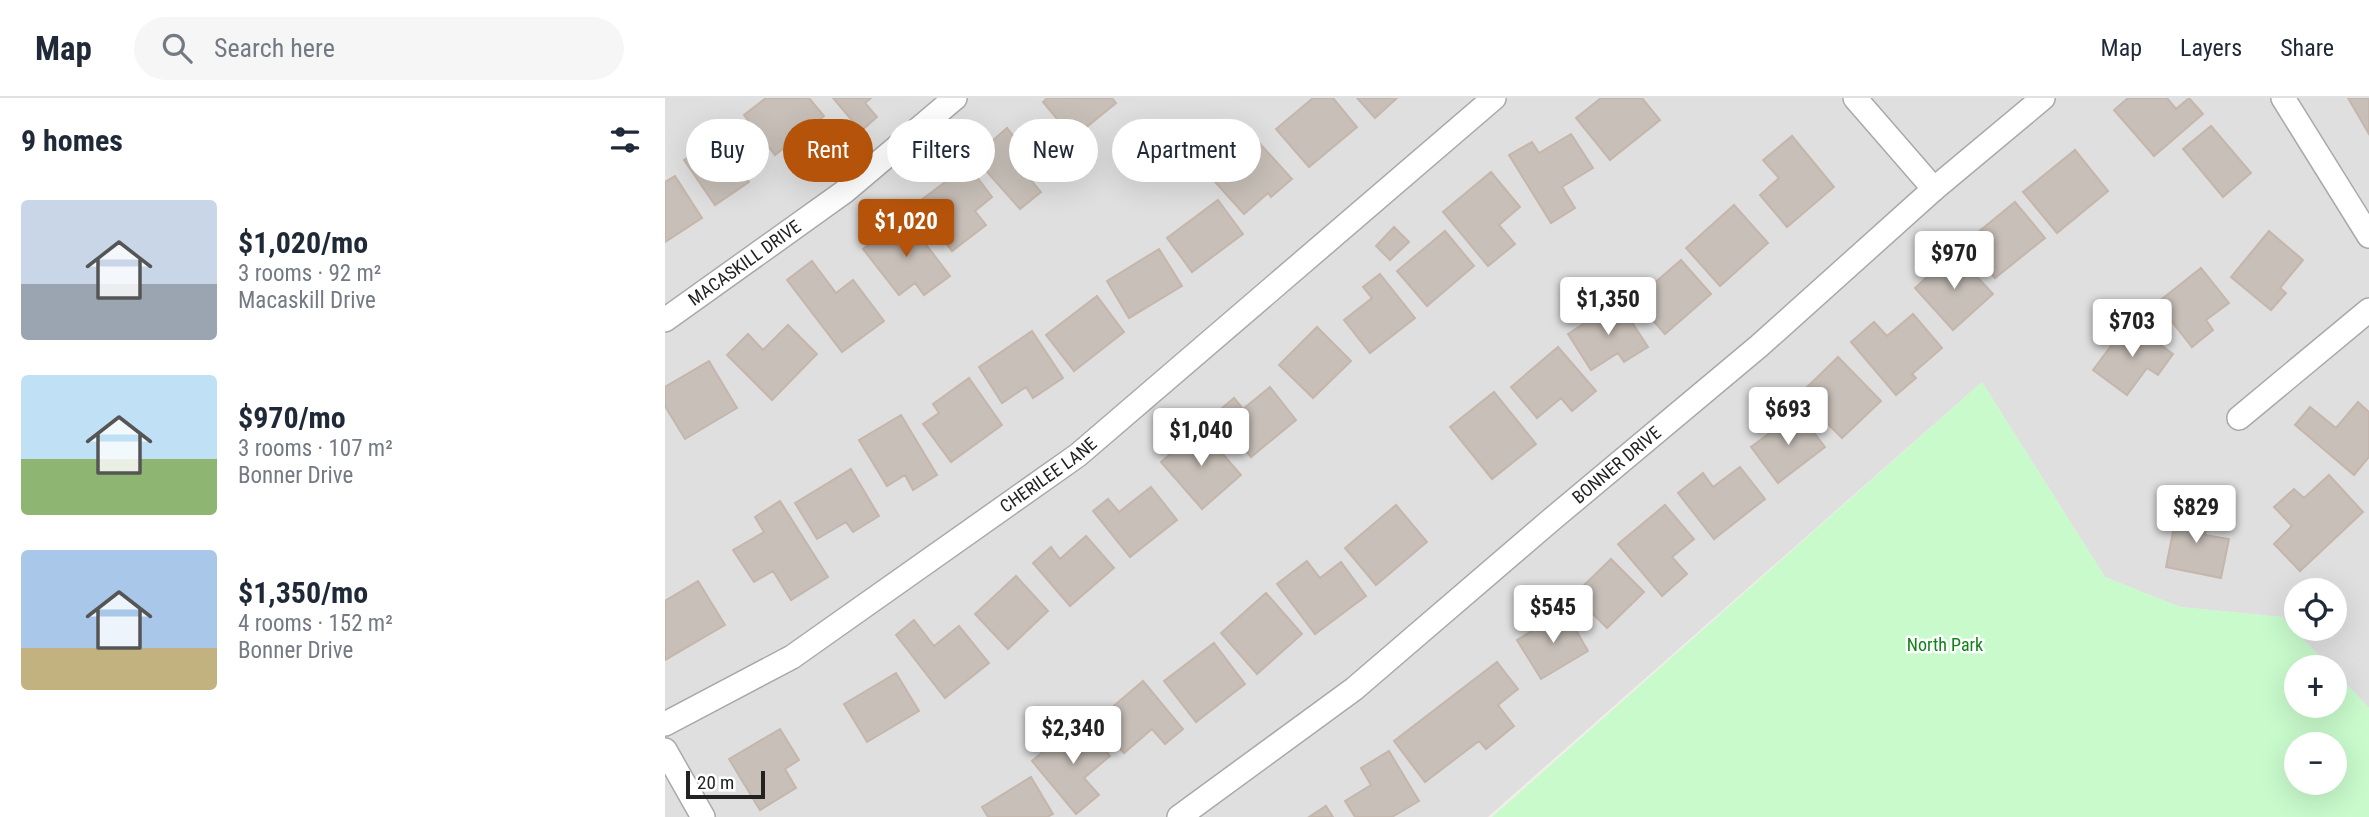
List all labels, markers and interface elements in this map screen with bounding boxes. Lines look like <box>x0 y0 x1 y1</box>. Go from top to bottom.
search box <box>134 17 624 80</box>
text: Map <box>35 29 92 68</box>
icon: search <box>158 29 196 67</box>
text: Search here <box>214 33 335 63</box>
text: Map <box>2101 34 2142 62</box>
text: Layers <box>2180 34 2242 62</box>
text: Share <box>2280 34 2334 62</box>
chip: Buy <box>686 119 769 182</box>
chip: Rent <box>783 119 873 182</box>
chip: Filters <box>887 119 995 182</box>
chip: New <box>1009 119 1098 182</box>
chip: Apartment <box>1112 119 1261 182</box>
icon: filters <box>606 121 644 159</box>
text: 9 homes <box>21 123 123 158</box>
pin: $1,020 <box>849 200 963 259</box>
text: $1,020 <box>874 208 938 235</box>
street label: MACASKILL DRIVE <box>684 215 805 310</box>
text: $1,020/mo <box>238 225 368 260</box>
icon: home <box>77 228 161 312</box>
pin: $970 <box>1913 232 1995 291</box>
text: $970 <box>1931 240 1977 267</box>
text: 3 rooms · 92 m² <box>238 260 381 287</box>
pin: $1,350 <box>1551 278 1665 337</box>
text: $1,350 <box>1576 286 1640 313</box>
text: Macaskill Drive <box>238 287 376 314</box>
pin: $703 <box>2091 300 2173 359</box>
text: $703 <box>2109 308 2155 335</box>
pin: $693 <box>1747 388 1829 447</box>
text: $693 <box>1765 396 1811 423</box>
text: $970/mo <box>238 400 346 435</box>
icon: home <box>77 403 161 487</box>
pin: $1,040 <box>1144 408 1258 468</box>
text: $1,040 <box>1169 417 1233 444</box>
street label: BONNER DRIVE <box>1568 422 1665 508</box>
street label: CHERILEE LANE <box>996 433 1101 517</box>
text: 3 rooms · 107 m² <box>238 435 393 462</box>
text: Bonner Drive <box>238 462 353 489</box>
pin: $829 <box>2155 486 2237 545</box>
text: $829 <box>2173 494 2219 521</box>
text: $1,350/mo <box>238 575 368 610</box>
icon: home <box>77 578 161 662</box>
map controls <box>2284 578 2347 795</box>
button: locate <box>2284 578 2347 641</box>
pin: $545 <box>1512 586 1594 645</box>
text: $545 <box>1530 594 1576 621</box>
text: 4 rooms · 152 m² <box>238 610 393 637</box>
park label: North Park <box>1907 634 1983 655</box>
text: Bonner Drive <box>238 637 353 664</box>
button: + <box>2284 655 2347 718</box>
pin: $2,340 <box>1016 706 1130 766</box>
text: $2,340 <box>1041 715 1105 742</box>
button: − <box>2284 732 2347 795</box>
scale bar <box>686 768 765 800</box>
text: 20 m <box>697 771 734 794</box>

